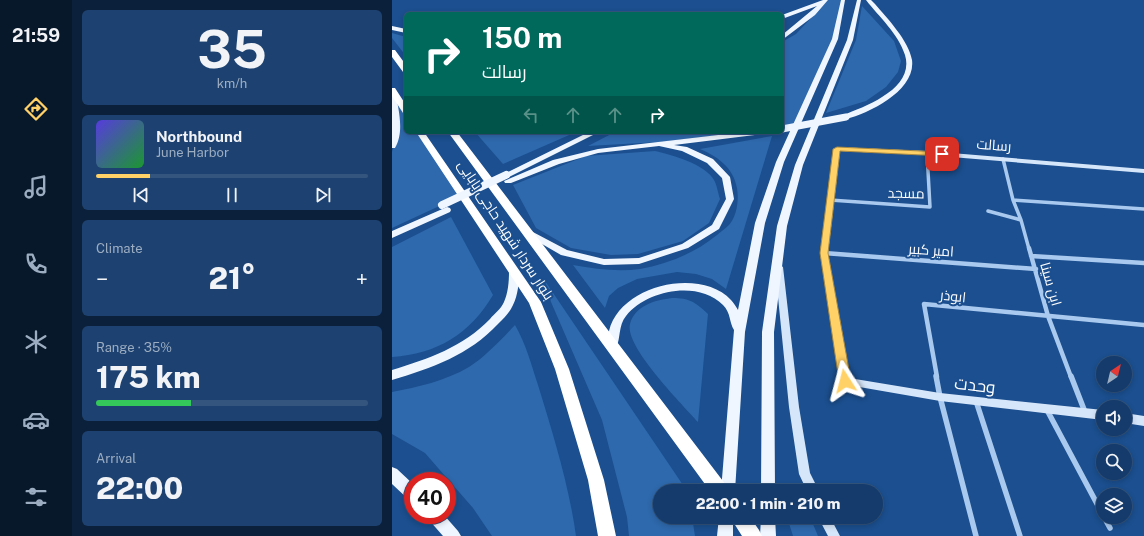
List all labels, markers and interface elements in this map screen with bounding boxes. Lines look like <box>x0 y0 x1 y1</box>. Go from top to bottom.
text: 35 <box>197 19 267 80</box>
text: 150 m <box>482 21 562 54</box>
text: 21:59 <box>12 25 60 46</box>
icon: right <box>416 28 468 80</box>
text: رسالت <box>482 61 527 82</box>
text: km/h <box>217 76 247 91</box>
icon: directions <box>22 95 50 123</box>
icon: left <box>520 104 542 126</box>
icon: ahead <box>562 104 584 126</box>
icon: ahead <box>604 104 626 126</box>
icon: right <box>646 104 668 126</box>
text: Northbound <box>156 128 242 145</box>
street label: رسالت <box>976 136 1012 154</box>
pin <box>925 137 959 171</box>
icon: arrive <box>931 143 953 165</box>
text: June Harbor <box>156 145 229 160</box>
street label: بلوار سردار شهید حاجی بابایی <box>455 157 557 303</box>
icon: music <box>22 173 50 201</box>
icon: previous <box>130 184 152 206</box>
icon: pause <box>221 184 243 206</box>
icon: next <box>312 184 334 206</box>
street label: مسجد <box>887 185 925 201</box>
street label: امیر کبیر <box>907 240 954 260</box>
text: Climate <box>96 241 143 256</box>
icon: phone <box>22 250 50 278</box>
text: 21° <box>208 260 256 296</box>
street label: ابن سینا <box>1037 260 1065 308</box>
text: − <box>96 266 108 292</box>
text: + <box>356 266 368 292</box>
street label: ابوذر <box>938 287 967 305</box>
icon: climate <box>22 328 50 356</box>
text: Range · 35% <box>96 340 172 355</box>
north arrow <box>1096 356 1132 392</box>
map controls <box>1096 356 1132 524</box>
text: 175 km <box>96 359 200 395</box>
position arrow <box>824 360 866 402</box>
street label: وحدت <box>953 373 997 398</box>
button: sound <box>1096 400 1132 436</box>
icon: car <box>22 406 50 434</box>
button: search <box>1096 444 1132 480</box>
text: Arrival <box>96 451 136 466</box>
text: 22:00 <box>96 470 183 506</box>
speed limit sign: 40 <box>404 472 456 524</box>
icon: filters <box>22 483 50 511</box>
button: layers <box>1096 488 1132 524</box>
text: 22:00 · 1 min · 210 m <box>696 495 840 512</box>

